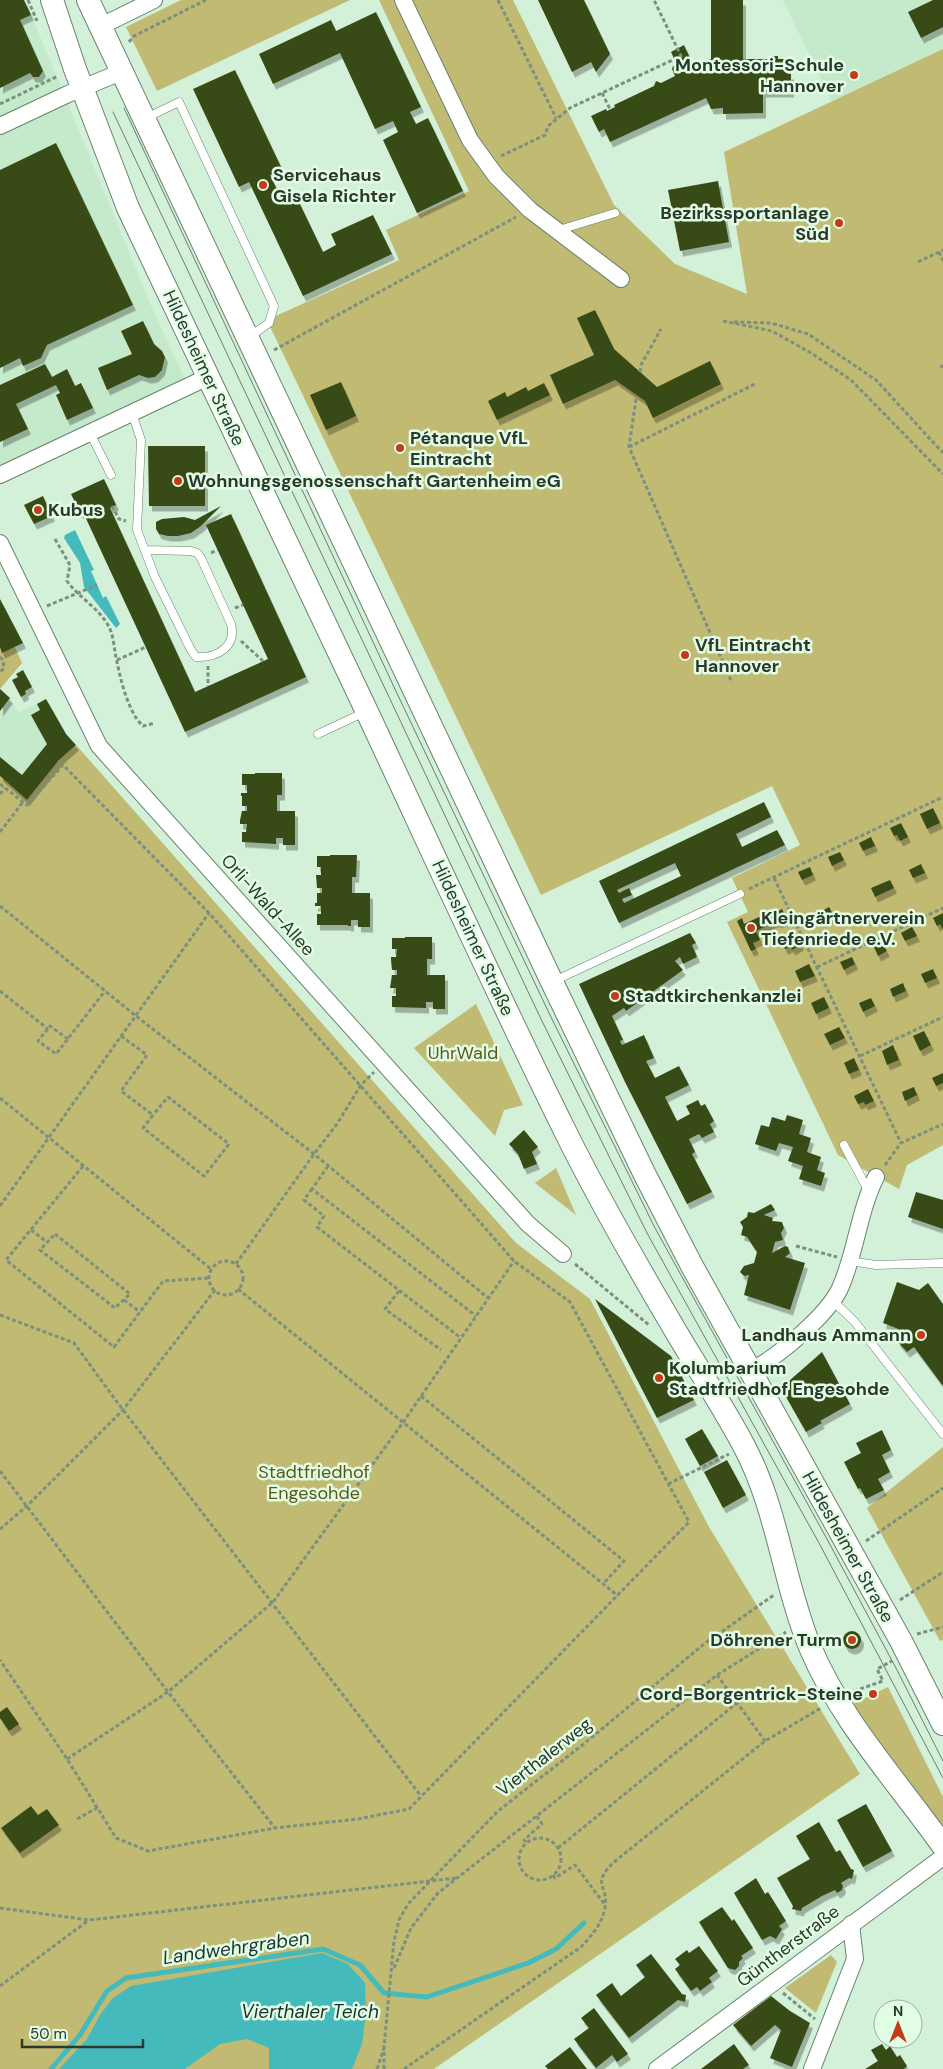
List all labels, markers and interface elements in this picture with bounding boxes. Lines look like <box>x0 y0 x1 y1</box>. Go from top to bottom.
place label: Montessori-Schule Hannover <box>675 53 844 98</box>
marker: Montessori-Schule Hannover <box>848 69 860 81</box>
place label: Servicehaus Gisela Richter <box>273 163 396 208</box>
marker: Servicehaus Gisela Richter <box>257 179 269 191</box>
place label: Bezirkssportanlage Süd <box>660 201 829 246</box>
marker: Bezirkssportanlage Süd <box>833 217 845 229</box>
street label: Hildesheimer Straße <box>157 286 251 450</box>
place label: Pétanque VfL Eintracht <box>410 426 528 471</box>
marker: Pétanque VfL Eintracht <box>394 442 406 454</box>
place label: Wohnungsgenossenschaft Gartenheim eG <box>188 469 561 493</box>
marker: Wohnungsgenossenschaft Gartenheim eG <box>172 475 184 487</box>
place label: Kubus <box>48 498 103 522</box>
marker: Kubus <box>32 504 44 516</box>
place label: VfL Eintracht Hannover <box>695 633 811 678</box>
marker: VfL Eintracht Hannover <box>679 649 691 661</box>
street label: Orli-Wald-Allee <box>216 849 320 961</box>
street label: Hildesheimer Straße <box>426 856 520 1020</box>
place label: Kleingärtnerverein Tiefenriede e.V. <box>761 906 925 951</box>
marker: Kleingärtnerverein Tiefenriede e.V. <box>745 922 757 934</box>
place label: Stadtkirchenkanzlei <box>625 984 801 1008</box>
marker: Stadtkirchenkanzlei <box>609 990 621 1002</box>
park label: UhrWald <box>428 1041 498 1065</box>
place label: Landhaus Ammann <box>742 1323 911 1347</box>
marker: Landhaus Ammann <box>915 1329 927 1341</box>
place label: Kolumbarium Stadtfriedhof Engesohde <box>669 1356 890 1401</box>
marker: Kolumbarium Stadtfriedhof Engesohde <box>653 1372 665 1384</box>
park label: Stadtfriedhof Engesohde <box>258 1460 370 1505</box>
street label: Hildesheimer Straße <box>796 1467 900 1627</box>
place label: Döhrener Turm <box>710 1628 842 1652</box>
marker: Döhrener Turm <box>846 1634 858 1646</box>
place label: Cord-Borgentrick-Steine <box>640 1682 863 1706</box>
marker: Cord-Borgentrick-Steine <box>867 1688 879 1700</box>
street label: Vierthalerweg <box>491 1712 597 1802</box>
street label: Güntherstraße <box>732 1900 844 1992</box>
water label: Landwehrgraben <box>161 1925 311 1970</box>
water label: Vierthaler Teich <box>241 1999 379 2024</box>
north arrow <box>873 1999 923 2049</box>
text: N <box>893 2002 903 2020</box>
scale bar <box>22 2016 144 2048</box>
text: 50 m <box>30 2024 67 2044</box>

